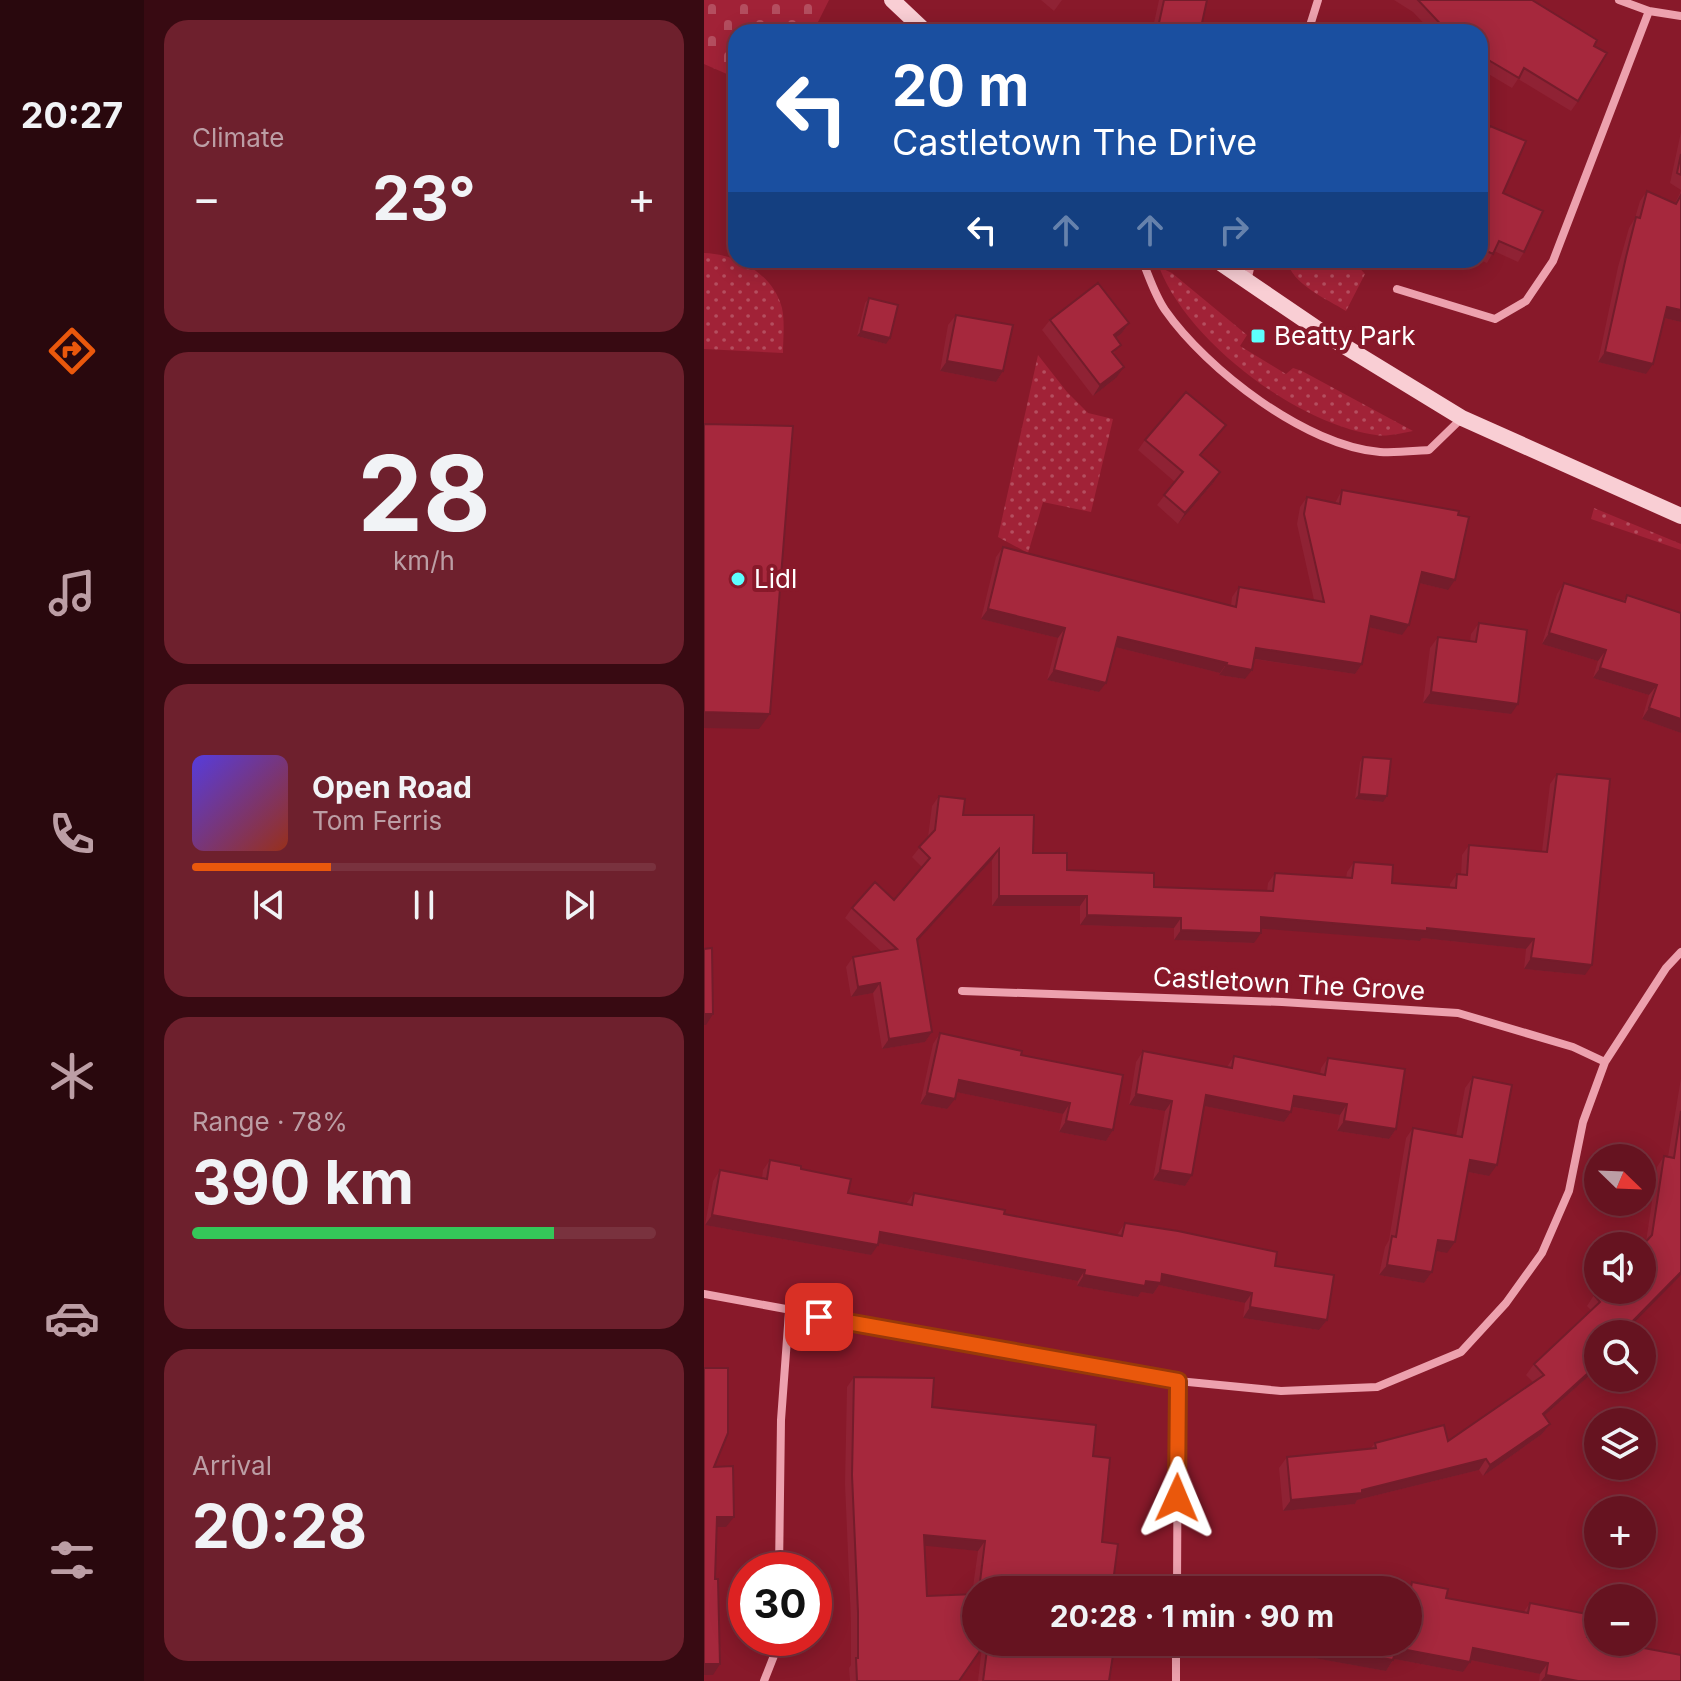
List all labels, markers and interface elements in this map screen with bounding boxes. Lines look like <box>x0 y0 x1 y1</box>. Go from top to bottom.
text: 20 m <box>892 52 1029 120</box>
icon: left <box>760 56 864 160</box>
text: 20:27 <box>21 93 123 137</box>
text: Castletown The Drive <box>892 120 1257 164</box>
text: Climate <box>192 122 284 153</box>
text: 23° <box>372 162 476 234</box>
text: − <box>192 171 221 225</box>
text: + <box>627 171 656 225</box>
icon: left <box>960 208 1004 252</box>
icon: ahead <box>1044 208 1088 252</box>
icon: ahead <box>1128 208 1172 252</box>
icon: right <box>1212 208 1256 252</box>
place label: Beatty Park <box>1274 320 1416 351</box>
icon: directions <box>44 323 100 379</box>
marker: Beatty Park <box>1249 327 1267 345</box>
text: 28 <box>357 430 491 556</box>
text: km/h <box>393 545 455 576</box>
place label: Lidl <box>754 563 797 594</box>
icon: music <box>44 565 100 621</box>
marker: Lidl <box>729 570 747 588</box>
text: Open Road <box>312 769 472 805</box>
text: Tom Ferris <box>312 805 442 836</box>
icon: phone <box>44 806 100 862</box>
icon: previous <box>247 883 291 927</box>
icon: pause <box>402 883 446 927</box>
icon: next <box>557 883 601 927</box>
street label: Castletown The Grove <box>1152 961 1426 1006</box>
icon: climate <box>44 1048 100 1104</box>
text: Range · 78% <box>192 1106 348 1137</box>
north arrow <box>1584 1144 1656 1216</box>
map controls <box>1584 1144 1656 1656</box>
text: 390 km <box>192 1146 414 1218</box>
button: sound <box>1584 1232 1656 1304</box>
pin <box>785 1283 853 1351</box>
icon: car <box>44 1290 100 1346</box>
icon: arrive <box>797 1295 841 1339</box>
button: search <box>1584 1320 1656 1392</box>
button: layers <box>1584 1408 1656 1480</box>
text: Arrival <box>192 1450 272 1481</box>
position arrow <box>1135 1456 1219 1540</box>
text: 20:28 <box>192 1490 367 1562</box>
button: + <box>1584 1496 1656 1568</box>
icon: filters <box>44 1532 100 1588</box>
speed limit sign: 30 <box>728 1552 832 1656</box>
button: − <box>1584 1584 1656 1656</box>
text: 20:28 · 1 min · 90 m <box>1050 1598 1334 1634</box>

